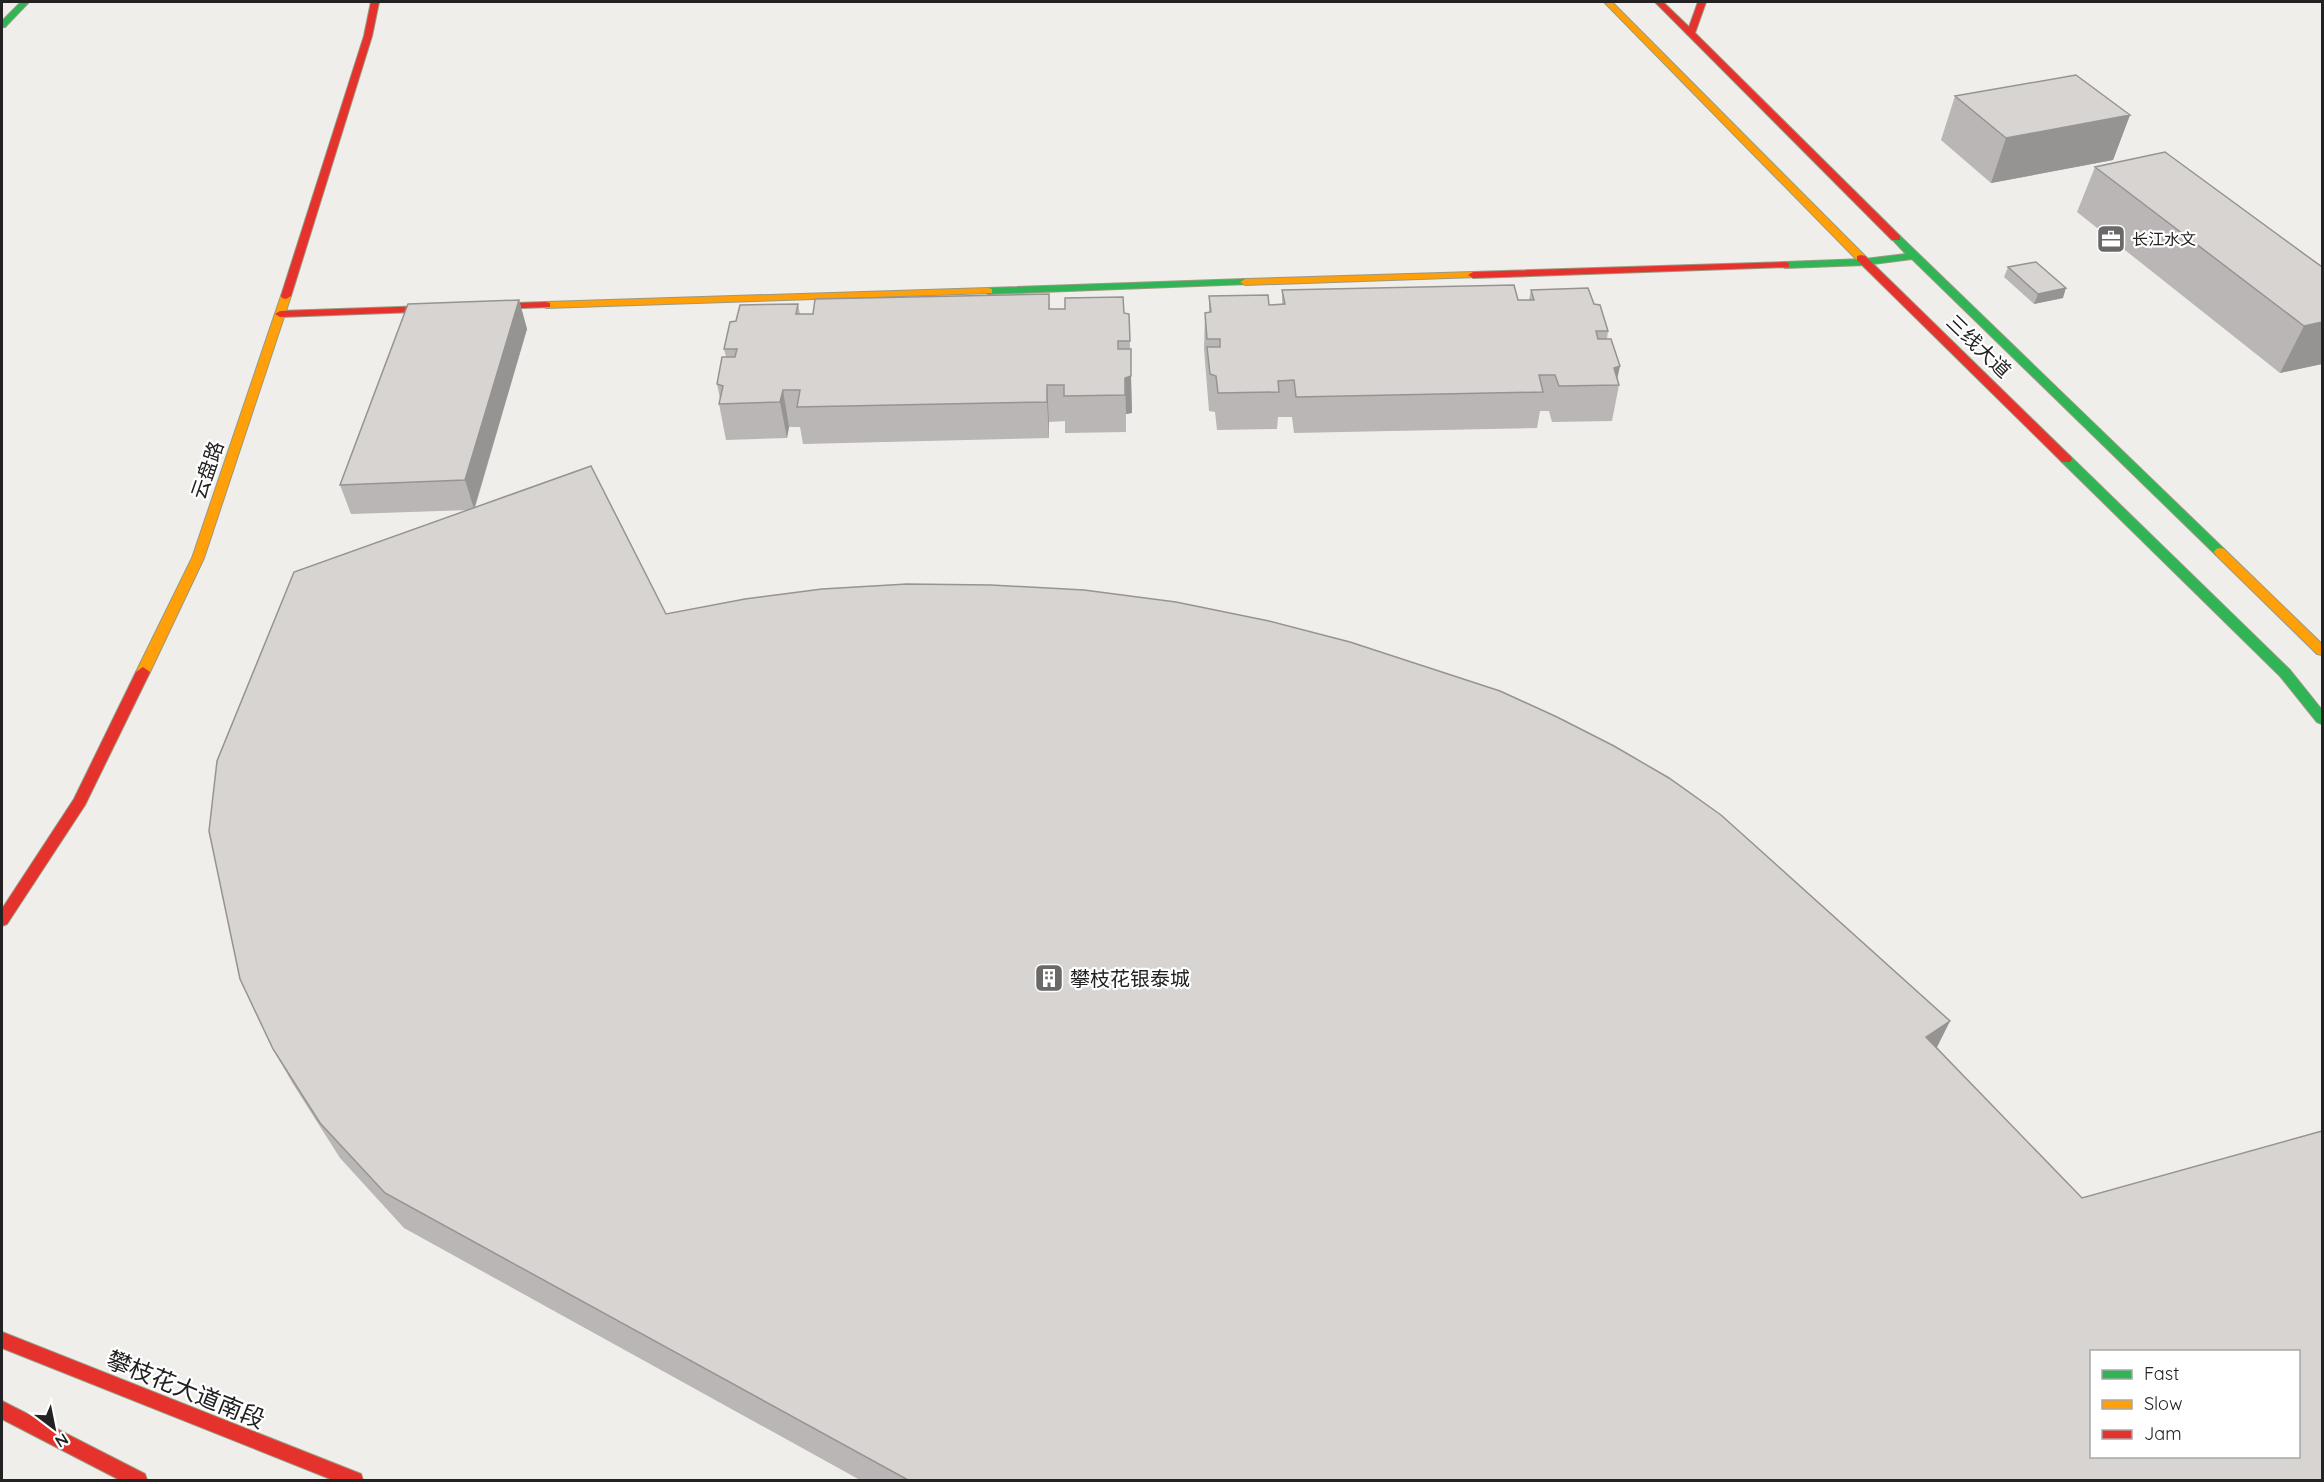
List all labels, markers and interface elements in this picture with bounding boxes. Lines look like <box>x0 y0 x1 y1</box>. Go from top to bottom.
office icon: 长江水文 <box>2095 223 2127 255</box>
place label: 长江水文 <box>2132 229 2196 249</box>
street label: 三线大道 <box>1942 309 2016 383</box>
street label: 云盘路 <box>185 438 229 502</box>
building icon: 攀枝花银泰城 <box>1033 962 1065 994</box>
place label: 攀枝花银泰城 <box>1070 966 1190 991</box>
street label: 攀枝花大道南段 <box>102 1344 270 1434</box>
legend <box>2090 1350 2300 1458</box>
text: Fast <box>2144 1362 2179 1385</box>
text: Slow <box>2144 1392 2182 1415</box>
north arrow <box>24 1398 84 1458</box>
text: Jam <box>2144 1422 2182 1445</box>
text: N <box>52 1429 72 1452</box>

